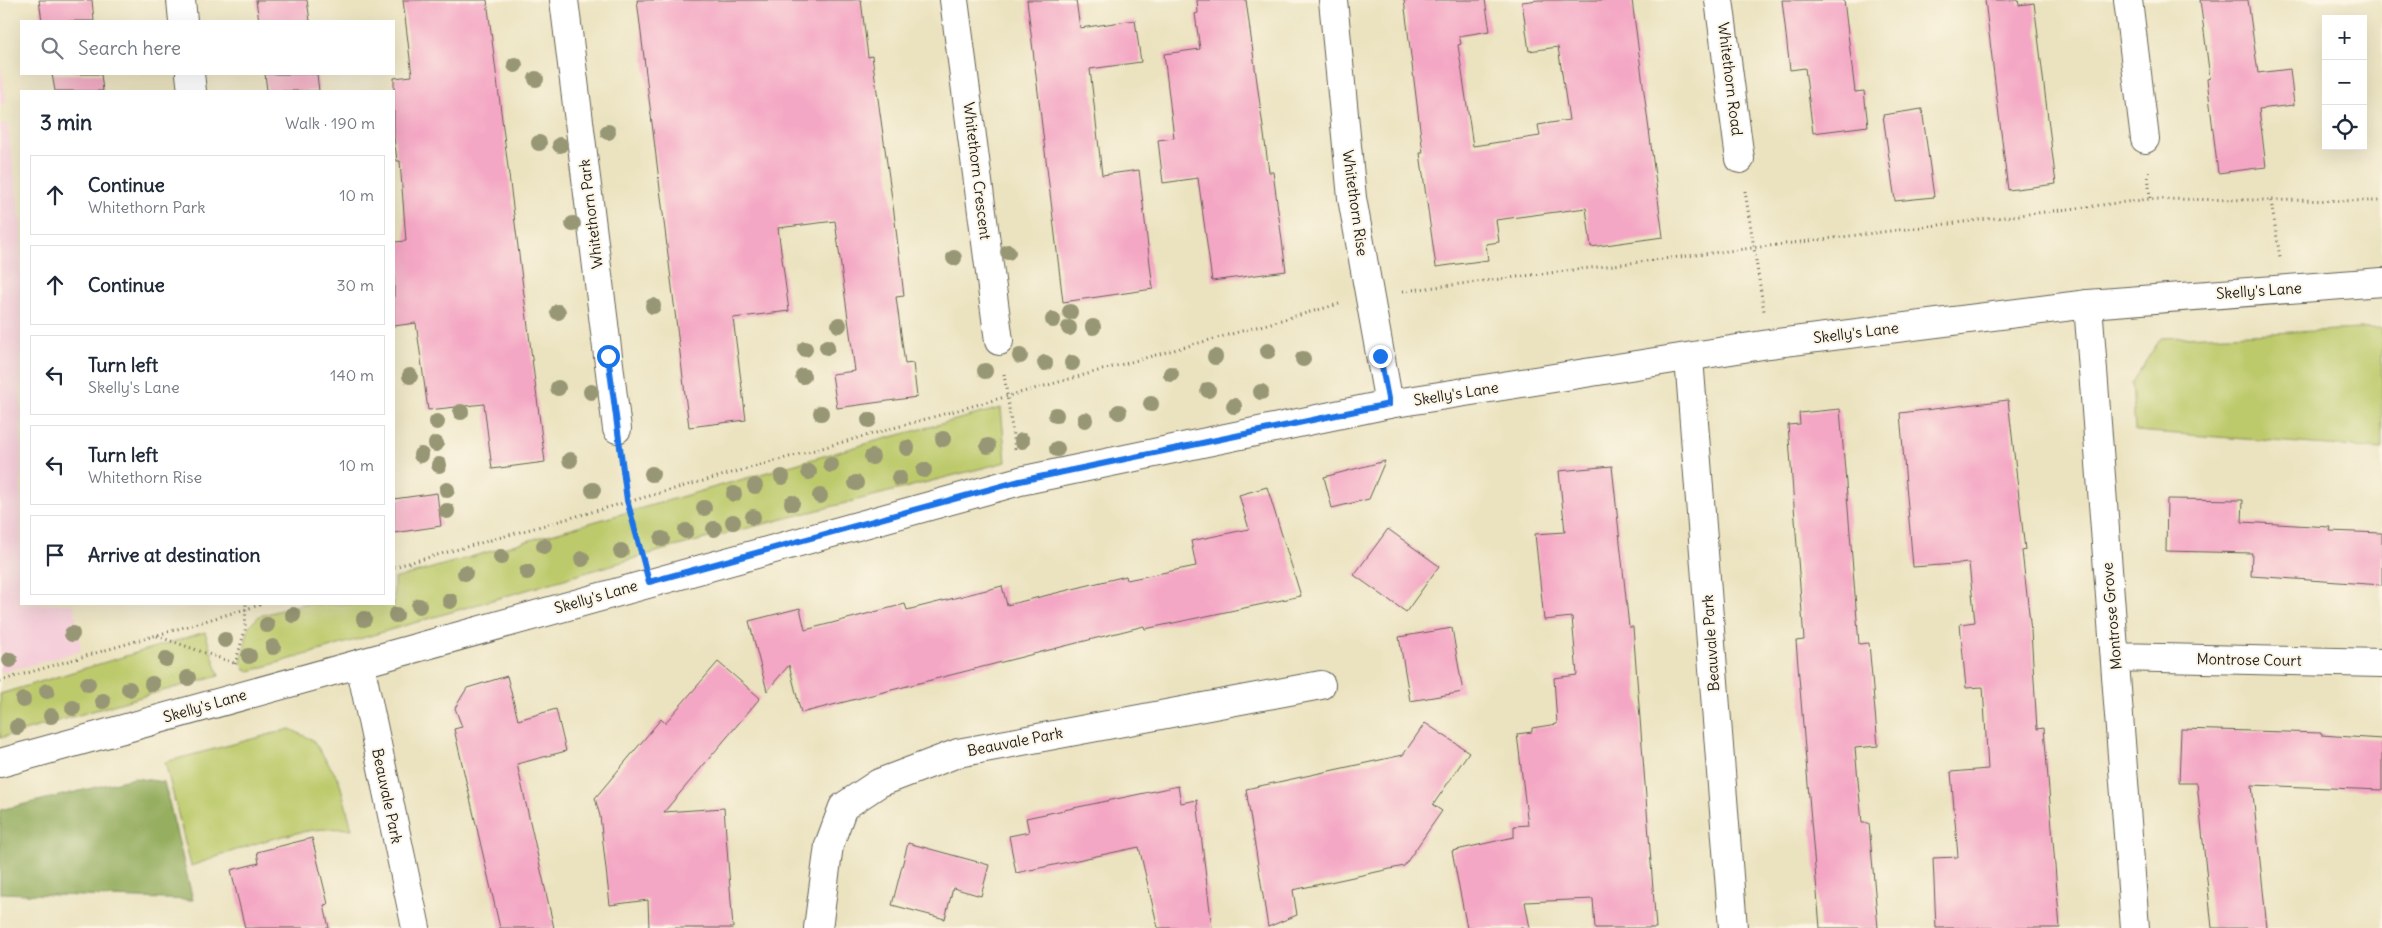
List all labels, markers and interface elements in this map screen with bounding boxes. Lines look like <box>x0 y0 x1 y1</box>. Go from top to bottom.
map controls <box>2322 15 2367 150</box>
button: + <box>2322 15 2367 60</box>
search box <box>20 20 395 75</box>
street label: Whitethorn Road <box>1714 21 1747 137</box>
icon: search <box>38 34 66 62</box>
text: Search here <box>78 36 181 60</box>
button: − <box>2322 60 2367 105</box>
street label: Whitethorn Crescent <box>960 101 995 241</box>
button: locate <box>2322 105 2367 150</box>
text: 3 min <box>40 109 92 136</box>
text: Walk · 190 m <box>285 113 375 133</box>
street label: Whitethorn Rise <box>1339 149 1372 257</box>
street label: Whitethorn Park <box>574 158 607 270</box>
text: Continue <box>88 173 165 197</box>
icon: ahead <box>41 181 69 209</box>
text: 10 m <box>339 185 374 205</box>
text: Whitethorn Park <box>88 197 205 217</box>
icon: ahead <box>41 271 69 299</box>
text: Continue <box>88 273 165 297</box>
text: 30 m <box>337 275 374 295</box>
street label: Skelly's Lane <box>2215 278 2302 303</box>
street label: Skelly's Lane <box>1812 318 1900 347</box>
route start <box>597 345 620 368</box>
route end <box>1369 345 1392 368</box>
text: Turn left <box>88 353 158 377</box>
icon: left <box>41 361 69 389</box>
text: 140 m <box>330 365 374 385</box>
text: Skelly's Lane <box>88 377 180 397</box>
street label: Skelly's Lane <box>1412 377 1500 410</box>
text: Turn left <box>88 443 158 467</box>
icon: left <box>41 451 69 479</box>
text: 10 m <box>339 455 374 475</box>
text: Whitethorn Rise <box>88 467 202 487</box>
icon: arrive <box>41 541 69 569</box>
text: Arrive at destination <box>88 543 261 567</box>
street label: Montrose Grove <box>2097 562 2126 670</box>
street label: Skelly's Lane <box>552 576 640 617</box>
street label: Beauvale Park <box>1698 594 1723 692</box>
street label: Montrose Court <box>2196 649 2302 670</box>
street label: Skelly's Lane <box>161 685 249 726</box>
street label: Beauvale Park <box>966 723 1065 760</box>
street label: Beauvale Park <box>368 747 407 846</box>

